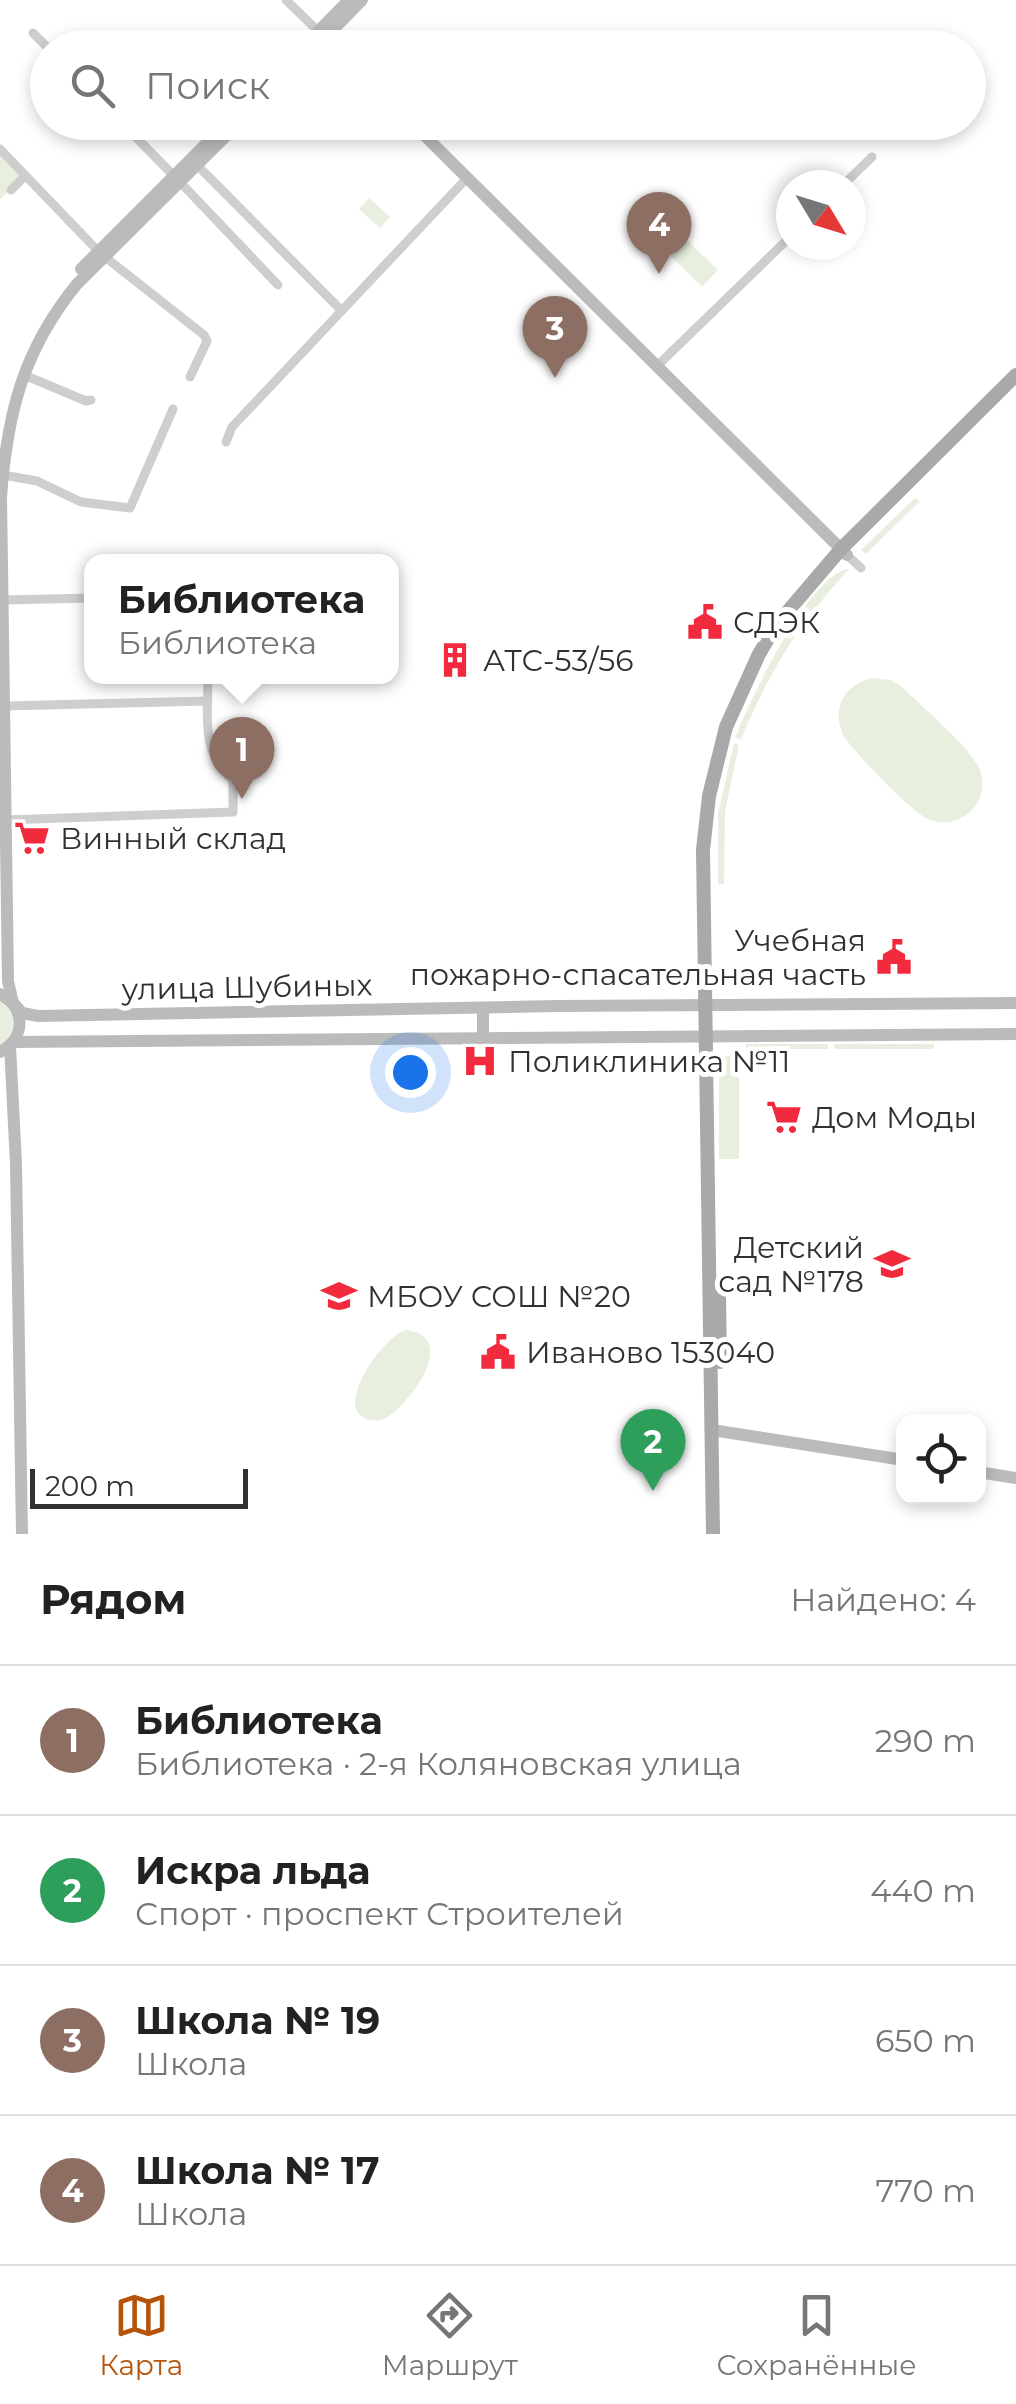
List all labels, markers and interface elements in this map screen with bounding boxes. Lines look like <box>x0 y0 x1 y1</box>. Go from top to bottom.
search box <box>30 30 986 140</box>
icon: search <box>65 58 120 113</box>
text: Поиск <box>145 62 270 109</box>
north arrow <box>776 170 866 260</box>
pin: 4 <box>626 192 692 274</box>
pin: 3 <box>522 296 588 378</box>
popup <box>84 554 399 684</box>
text: Библиотека <box>118 576 365 623</box>
public building icon: СДЭК <box>686 603 724 641</box>
place label: СДЭК <box>733 604 820 641</box>
text: Библиотека <box>118 623 317 662</box>
building icon: АТС-53/56 <box>436 641 474 679</box>
place label: АТС-53/56 <box>483 642 634 679</box>
pin: 1 <box>210 716 274 799</box>
supermarket icon: Винный склад <box>13 819 51 857</box>
place label: Винный склад <box>60 820 286 857</box>
place label: Учебная пожарно-спасательная часть <box>410 922 866 993</box>
public building icon: Учебная пожарно-спасательная часть <box>875 938 913 976</box>
street label: улица Шубиных <box>120 966 373 1008</box>
hospital icon: Поликлиника №11 <box>461 1042 499 1080</box>
place label: Поликлиника №11 <box>508 1043 790 1080</box>
your location <box>385 1047 436 1098</box>
supermarket icon: Дом Моды <box>765 1098 803 1136</box>
place label: Дом Моды <box>812 1099 977 1136</box>
place label: Детский сад №178 <box>718 1229 864 1300</box>
school or university icon: Детский сад №178 <box>873 1245 911 1283</box>
school or university icon: МБОУ СОШ №20 <box>320 1277 358 1315</box>
place label: МБОУ СОШ №20 <box>367 1278 631 1315</box>
public building icon: Иваново 153040 <box>479 1333 517 1371</box>
place label: Иваново 153040 <box>526 1334 775 1371</box>
pin: 2 <box>620 1408 686 1491</box>
map controls <box>896 1414 986 1504</box>
button: locate <box>896 1414 986 1504</box>
scale bar <box>30 1464 248 1508</box>
text: 200 m <box>45 1469 135 1503</box>
text: Рядом <box>40 1573 187 1625</box>
text: Найдено: 4 <box>790 1580 976 1619</box>
text: Библиотека <box>135 1697 383 1744</box>
text: 1 <box>66 1721 79 1760</box>
text: 290 m <box>875 1721 976 1760</box>
text: Библиотека · 2-я Коляновская улица <box>135 1744 742 1783</box>
text: Искра льда <box>135 1847 370 1894</box>
text: 2 <box>63 1871 82 1910</box>
text: 440 m <box>870 1871 976 1910</box>
text: Спорт · проспект Строителей <box>135 1894 624 1933</box>
text: Школа № 19 <box>135 1997 380 2044</box>
text: 3 <box>63 2021 82 2060</box>
text: 650 m <box>875 2021 976 2060</box>
text: Школа <box>135 2044 247 2083</box>
text: Школа № 17 <box>135 2147 380 2194</box>
text: 4 <box>61 2171 84 2210</box>
text: 770 m <box>875 2171 976 2210</box>
text: Школа <box>135 2194 247 2233</box>
tab: Карта <box>99 2288 183 2382</box>
tab: Маршрут <box>382 2288 518 2382</box>
tab: Сохранённые <box>716 2288 917 2382</box>

